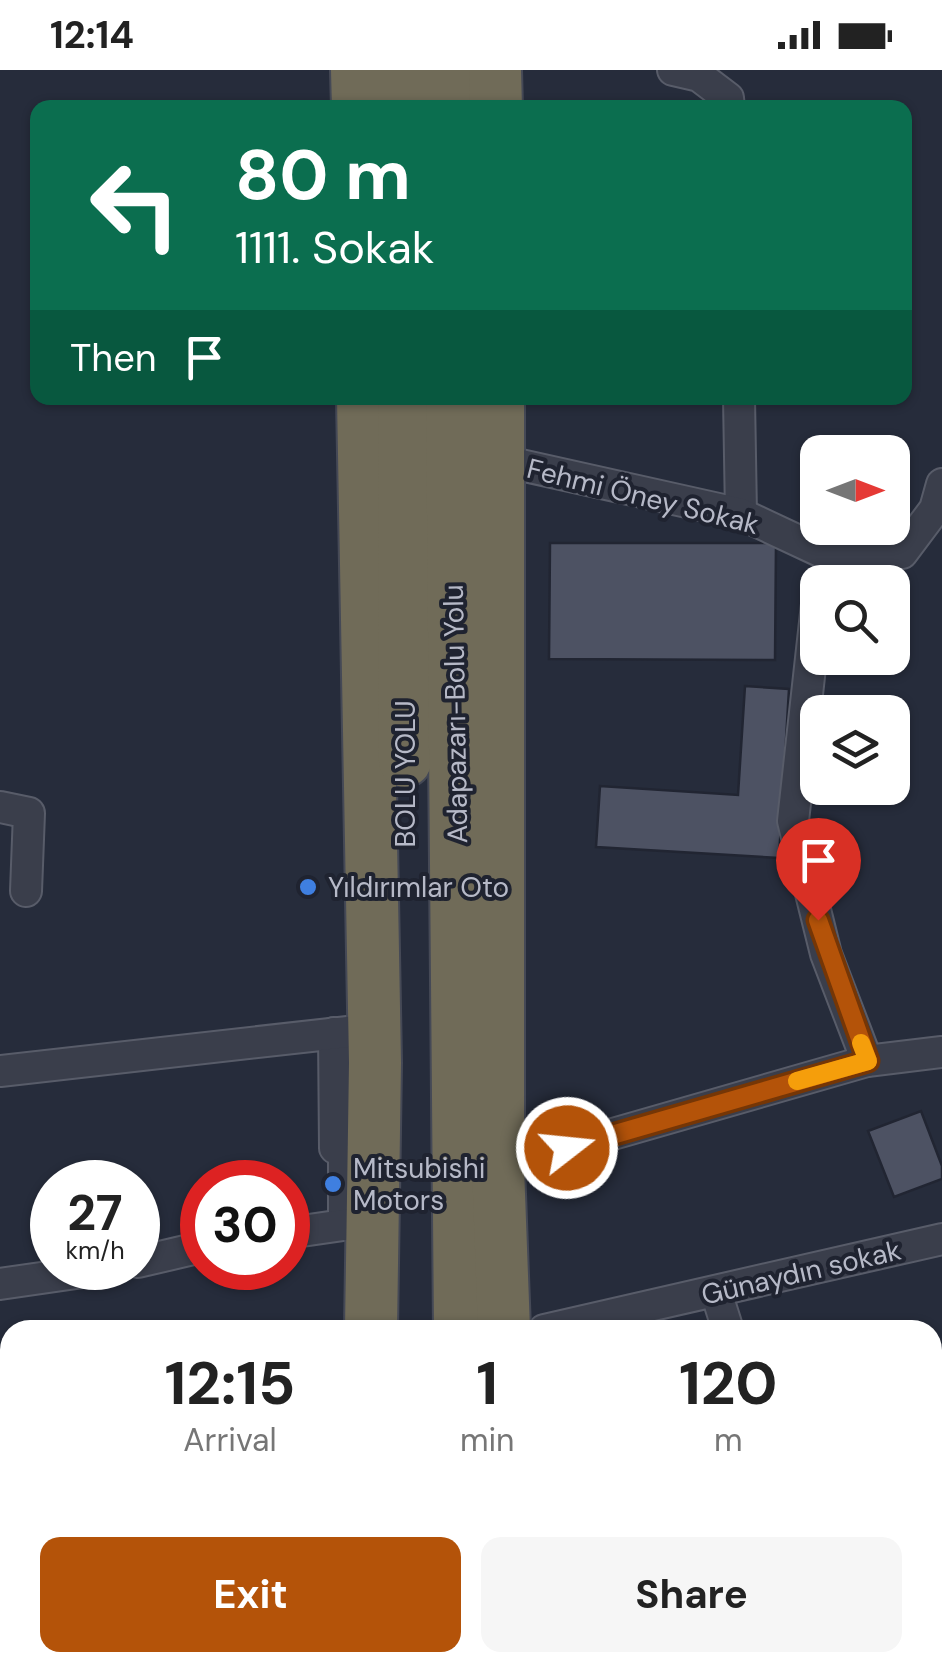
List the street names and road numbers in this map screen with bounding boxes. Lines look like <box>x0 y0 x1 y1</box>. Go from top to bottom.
street label: Fehmi Öney Sokak <box>523 450 763 543</box>
street label: Adapazarı-Bolu Yolu <box>435 584 476 844</box>
street label: BOLU YOLU <box>387 700 424 848</box>
street label: Günaydın sokak <box>698 1232 905 1313</box>

